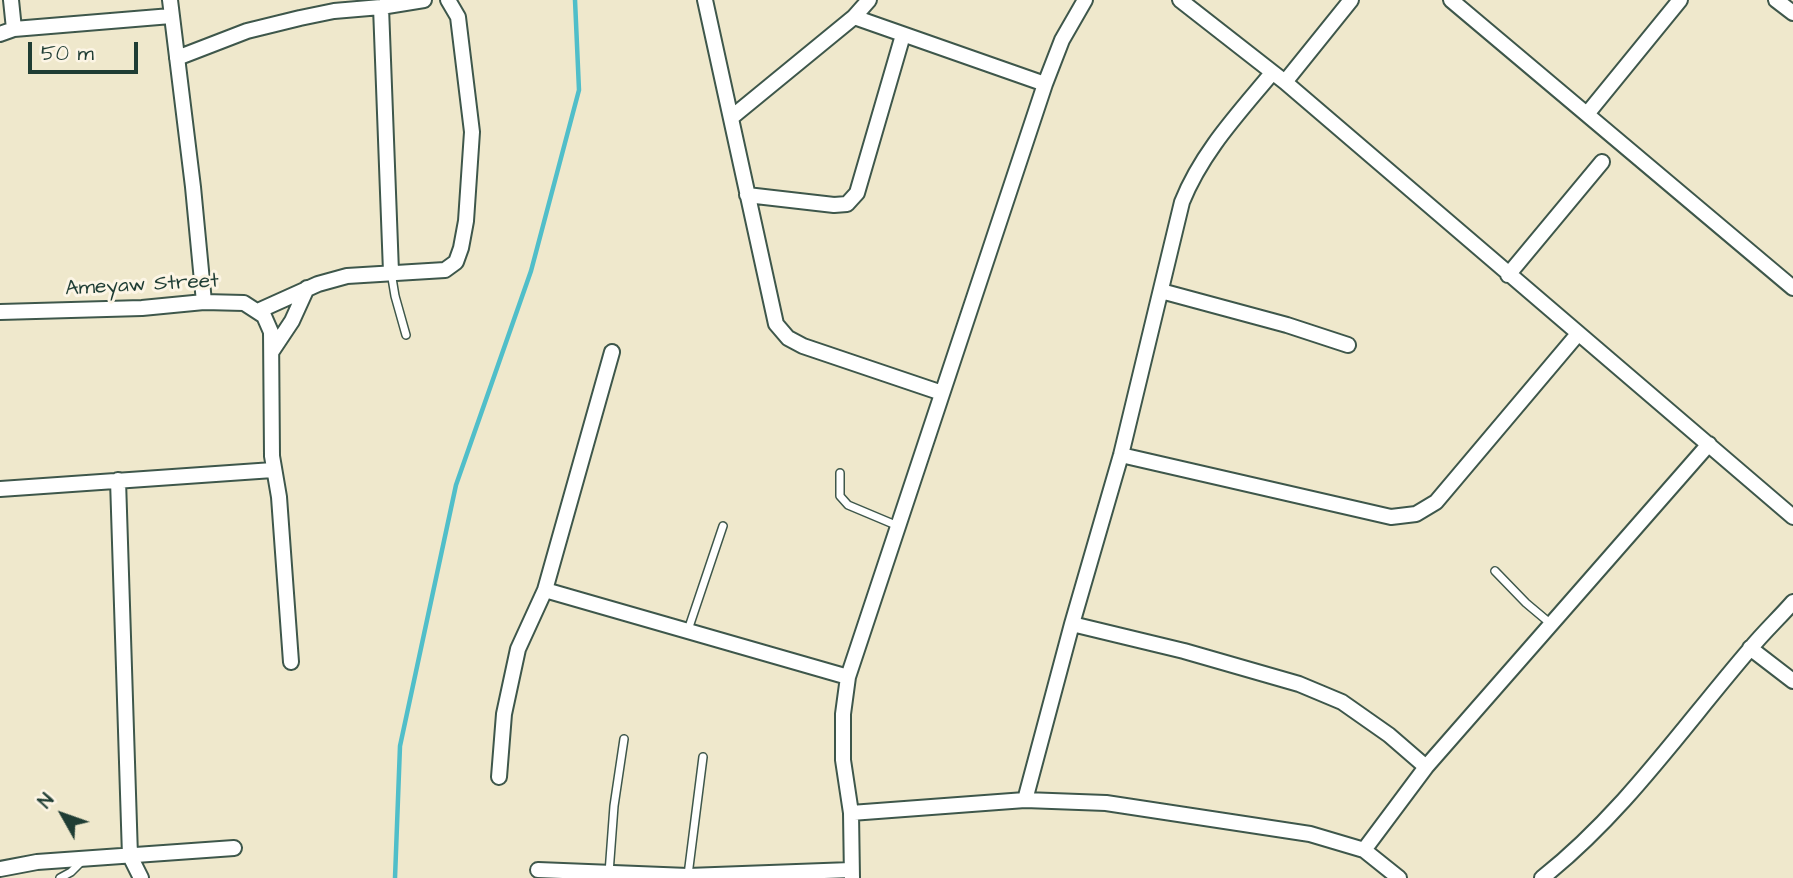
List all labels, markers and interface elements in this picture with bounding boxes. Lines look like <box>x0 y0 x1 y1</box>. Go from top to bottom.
scale bar <box>32 28 142 72</box>
text: 50 m <box>41 39 94 68</box>
street label: Ameyaw Street <box>65 269 219 303</box>
north arrow <box>28 780 98 850</box>
text: N <box>32 788 61 814</box>

